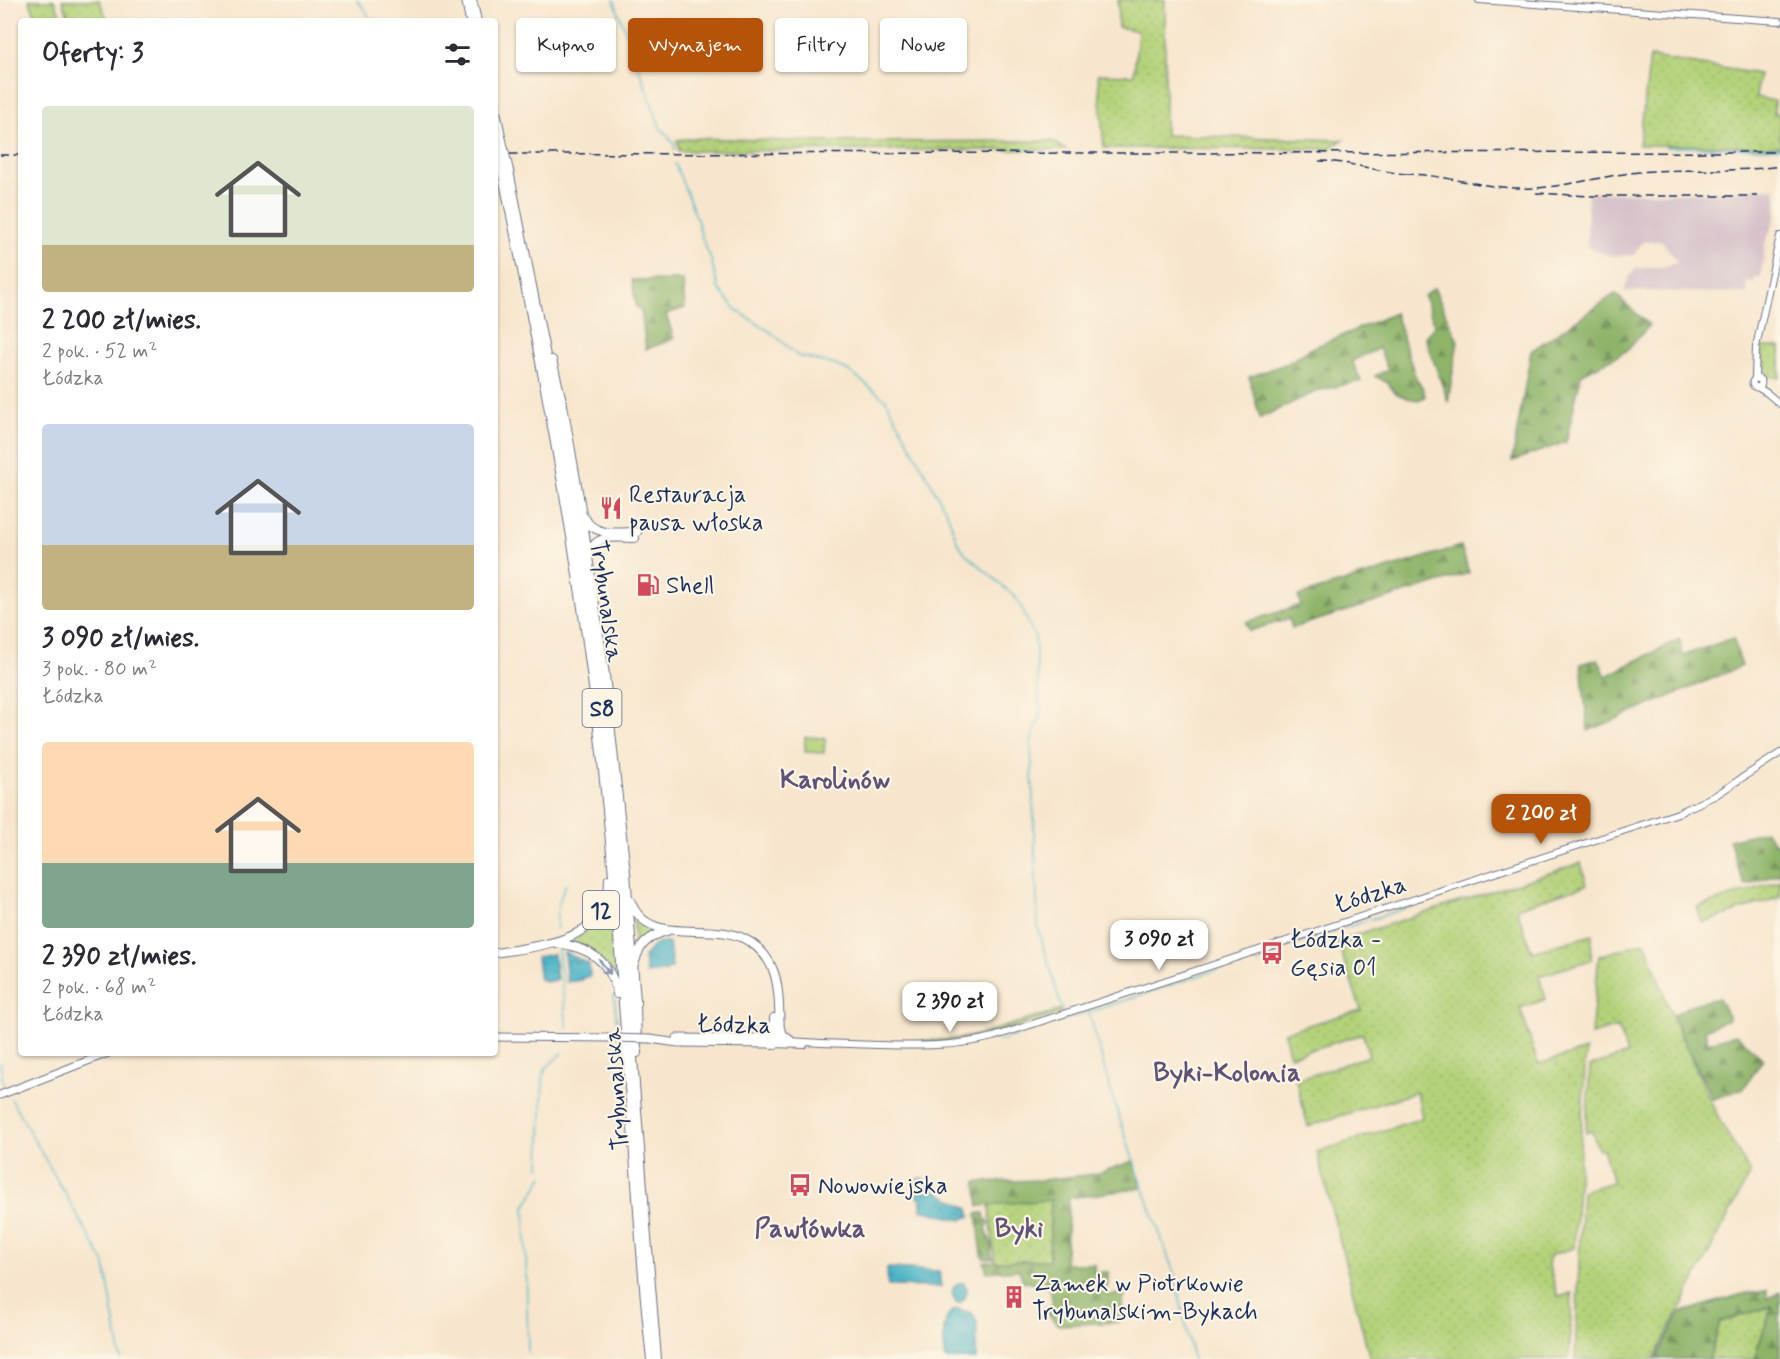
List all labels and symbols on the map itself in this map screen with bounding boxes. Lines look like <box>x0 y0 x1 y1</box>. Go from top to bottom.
place label: Restauracja pausa włoska <box>629 480 764 539</box>
restaurant icon: Restauracja pausa włoska <box>598 495 624 521</box>
street label: Trybunalska <box>582 538 629 665</box>
place label: Shell <box>666 571 714 602</box>
fuel station icon: Shell <box>635 572 661 598</box>
road number: S8 <box>582 689 622 727</box>
district label: Karolinów <box>780 764 890 798</box>
pin: 2 200 zł <box>1479 794 1603 845</box>
street label: Łódzka <box>1330 869 1411 922</box>
road number: 12 <box>583 891 619 929</box>
pin: 3 090 zł <box>1097 920 1221 971</box>
place label: Łódzka - Gęsia 01 <box>1290 925 1381 984</box>
bus stop icon: Łódzka - Gęsia 01 <box>1259 940 1285 966</box>
one-way arrow <box>599 959 612 975</box>
pin: 2 390 zł <box>888 982 1012 1033</box>
street label: Łódzka <box>697 1009 771 1042</box>
street label: Trybunalska <box>598 1026 637 1151</box>
district label: Byki-Kolonia <box>1153 1057 1301 1091</box>
place label: Nowowiejska <box>818 1171 948 1202</box>
bus stop icon: Nowowiejska <box>787 1172 813 1198</box>
district label: Pawłówka <box>755 1213 865 1247</box>
district label: Byki <box>995 1213 1043 1247</box>
place label: Zamek w Piotrkowie Trybunalskim-Bykach <box>1032 1269 1258 1328</box>
building icon: Zamek w Piotrkowie Trybunalskim-Bykach <box>1001 1284 1027 1310</box>

